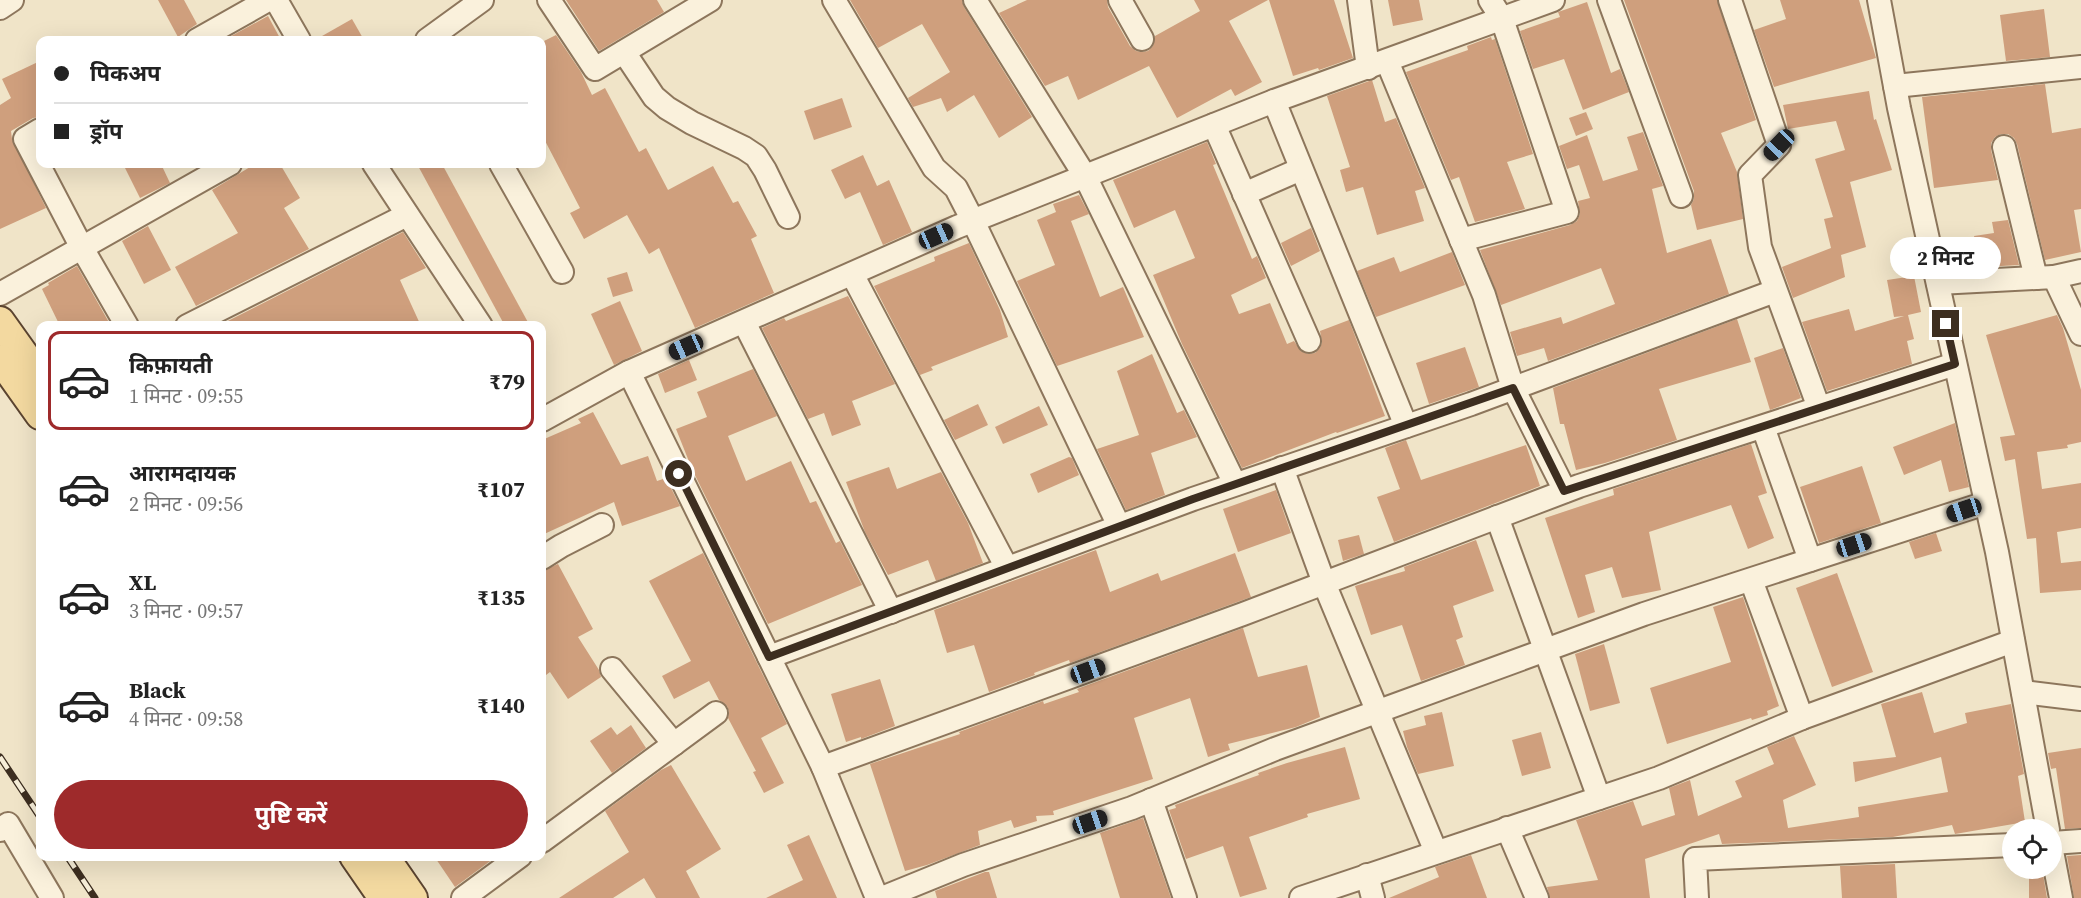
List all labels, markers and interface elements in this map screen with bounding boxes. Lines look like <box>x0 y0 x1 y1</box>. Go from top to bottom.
text: पिकअप <box>90 58 161 88</box>
text: ड्रॉप <box>90 116 123 146</box>
car <box>1760 126 1798 164</box>
car <box>916 220 956 252</box>
callout: 2 मिनट <box>1890 237 2002 279</box>
text: 2 मिनट <box>1917 244 1974 272</box>
route end <box>1932 310 1959 337</box>
car <box>666 331 706 363</box>
text: किफ़ायती <box>129 350 213 380</box>
icon: car <box>57 354 111 408</box>
text: ₹79 <box>489 366 525 396</box>
text: 1 मिनट · 09:55 <box>129 382 243 410</box>
text: आरामदायक <box>129 458 236 488</box>
route start <box>665 460 692 487</box>
icon: car <box>57 462 111 516</box>
text: ₹107 <box>477 474 525 504</box>
text: 2 मिनट · 09:56 <box>129 490 243 518</box>
car <box>1944 496 1984 524</box>
car <box>1834 531 1874 559</box>
text: XL <box>129 567 156 597</box>
icon: car <box>57 570 111 624</box>
text: ₹135 <box>477 582 525 612</box>
text: 3 मिनट · 09:57 <box>129 597 243 625</box>
car <box>1068 656 1108 686</box>
text: Black <box>129 675 186 705</box>
icon: car <box>57 678 111 732</box>
text: ₹140 <box>477 690 525 720</box>
text: 4 मिनट · 09:58 <box>129 705 243 733</box>
button: पुष्टि करें <box>54 780 528 849</box>
car <box>1070 808 1110 836</box>
map controls <box>2002 819 2062 879</box>
button: locate <box>2002 819 2062 879</box>

